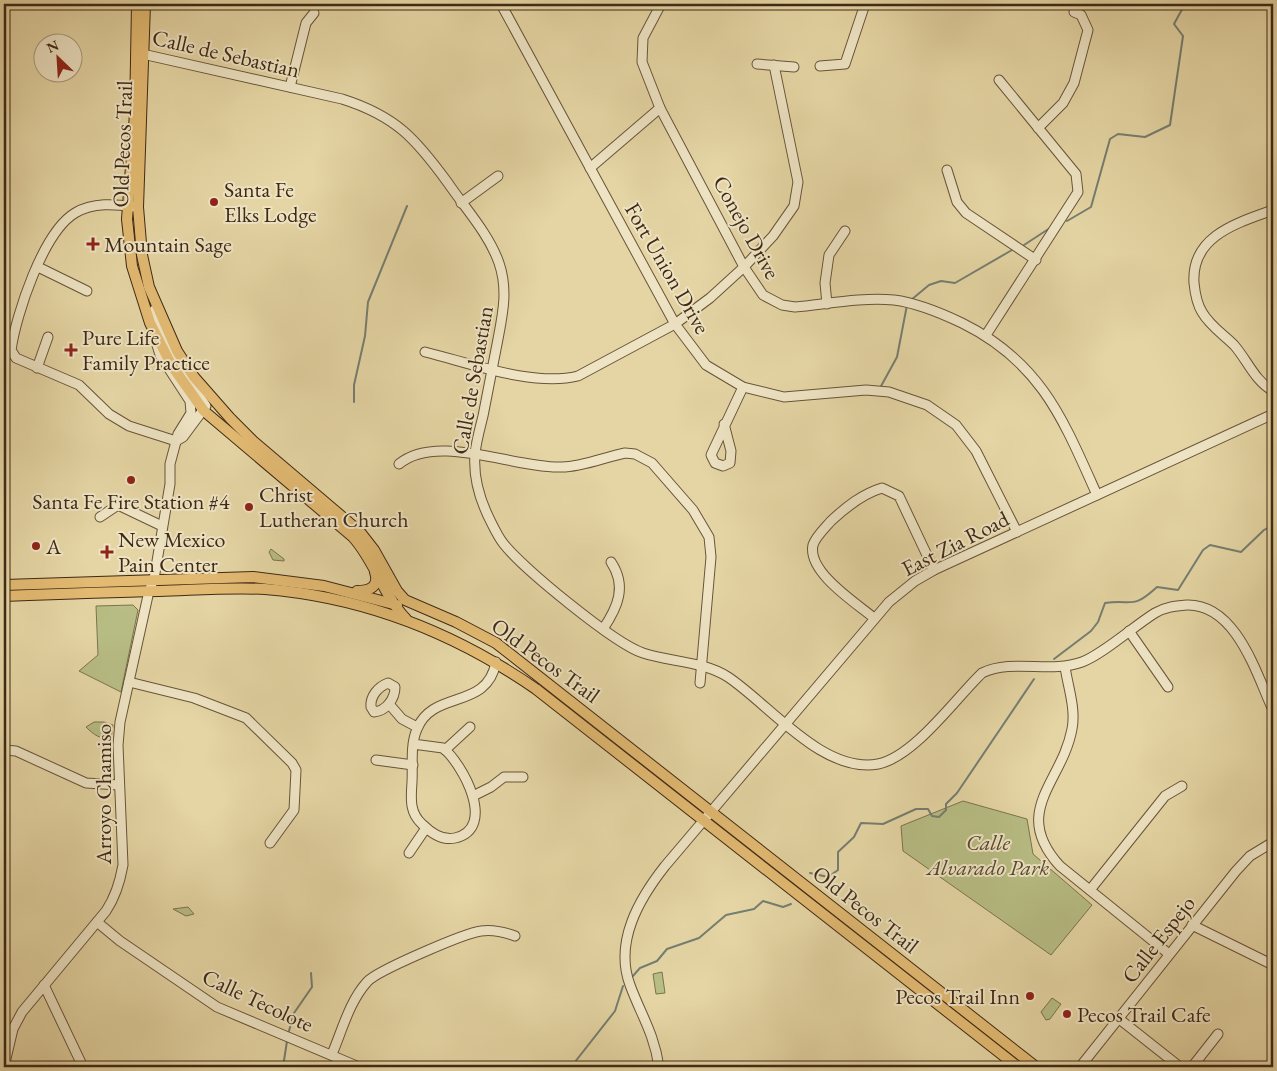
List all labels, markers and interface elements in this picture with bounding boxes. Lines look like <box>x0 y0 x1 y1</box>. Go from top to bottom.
street label: Calle de Sebastian <box>149 22 303 85</box>
north arrow <box>32 32 82 82</box>
text: N <box>44 35 62 57</box>
street label: Old Pecos Trail <box>106 80 139 208</box>
street label: Conejo Drive <box>706 170 787 284</box>
place label: Santa Fe Elks Lodge <box>224 175 317 229</box>
marker: Santa Fe Elks Lodge <box>208 196 220 208</box>
street label: Fort Union Drive <box>618 197 717 340</box>
place label: Mountain Sage <box>104 230 232 259</box>
marker: Mountain Sage <box>86 237 100 251</box>
street label: Calle de Sebastian <box>445 303 500 457</box>
place label: Pure Life Family Practice <box>82 323 210 377</box>
marker: Pure Life Family Practice <box>64 343 78 357</box>
marker: Santa Fe Fire Station #4 <box>125 474 137 486</box>
place label: Christ Lutheran Church <box>259 480 409 534</box>
place label: Santa Fe Fire Station #4 <box>32 487 230 516</box>
marker: Christ Lutheran Church <box>243 501 255 513</box>
street label: East Zia Road <box>897 504 1015 583</box>
place label: New Mexico Pain Center <box>118 525 225 579</box>
place label: A <box>45 532 62 561</box>
marker: A <box>30 540 42 552</box>
marker: New Mexico Pain Center <box>100 545 114 559</box>
street label: Old Pecos Trail <box>486 611 606 710</box>
street label: Arroyo Chamiso <box>89 723 118 865</box>
park label: Calle Alvarado Park <box>925 828 1049 882</box>
street label: Old Pecos Trail <box>807 859 925 960</box>
street label: Calle Espejo <box>1115 890 1202 989</box>
street label: Calle Tecolote <box>198 962 318 1039</box>
place label: Pecos Trail Inn <box>895 982 1020 1011</box>
marker: Pecos Trail Inn <box>1024 990 1036 1002</box>
place label: Pecos Trail Cafe <box>1077 1000 1211 1029</box>
marker: Pecos Trail Cafe <box>1061 1008 1073 1020</box>

